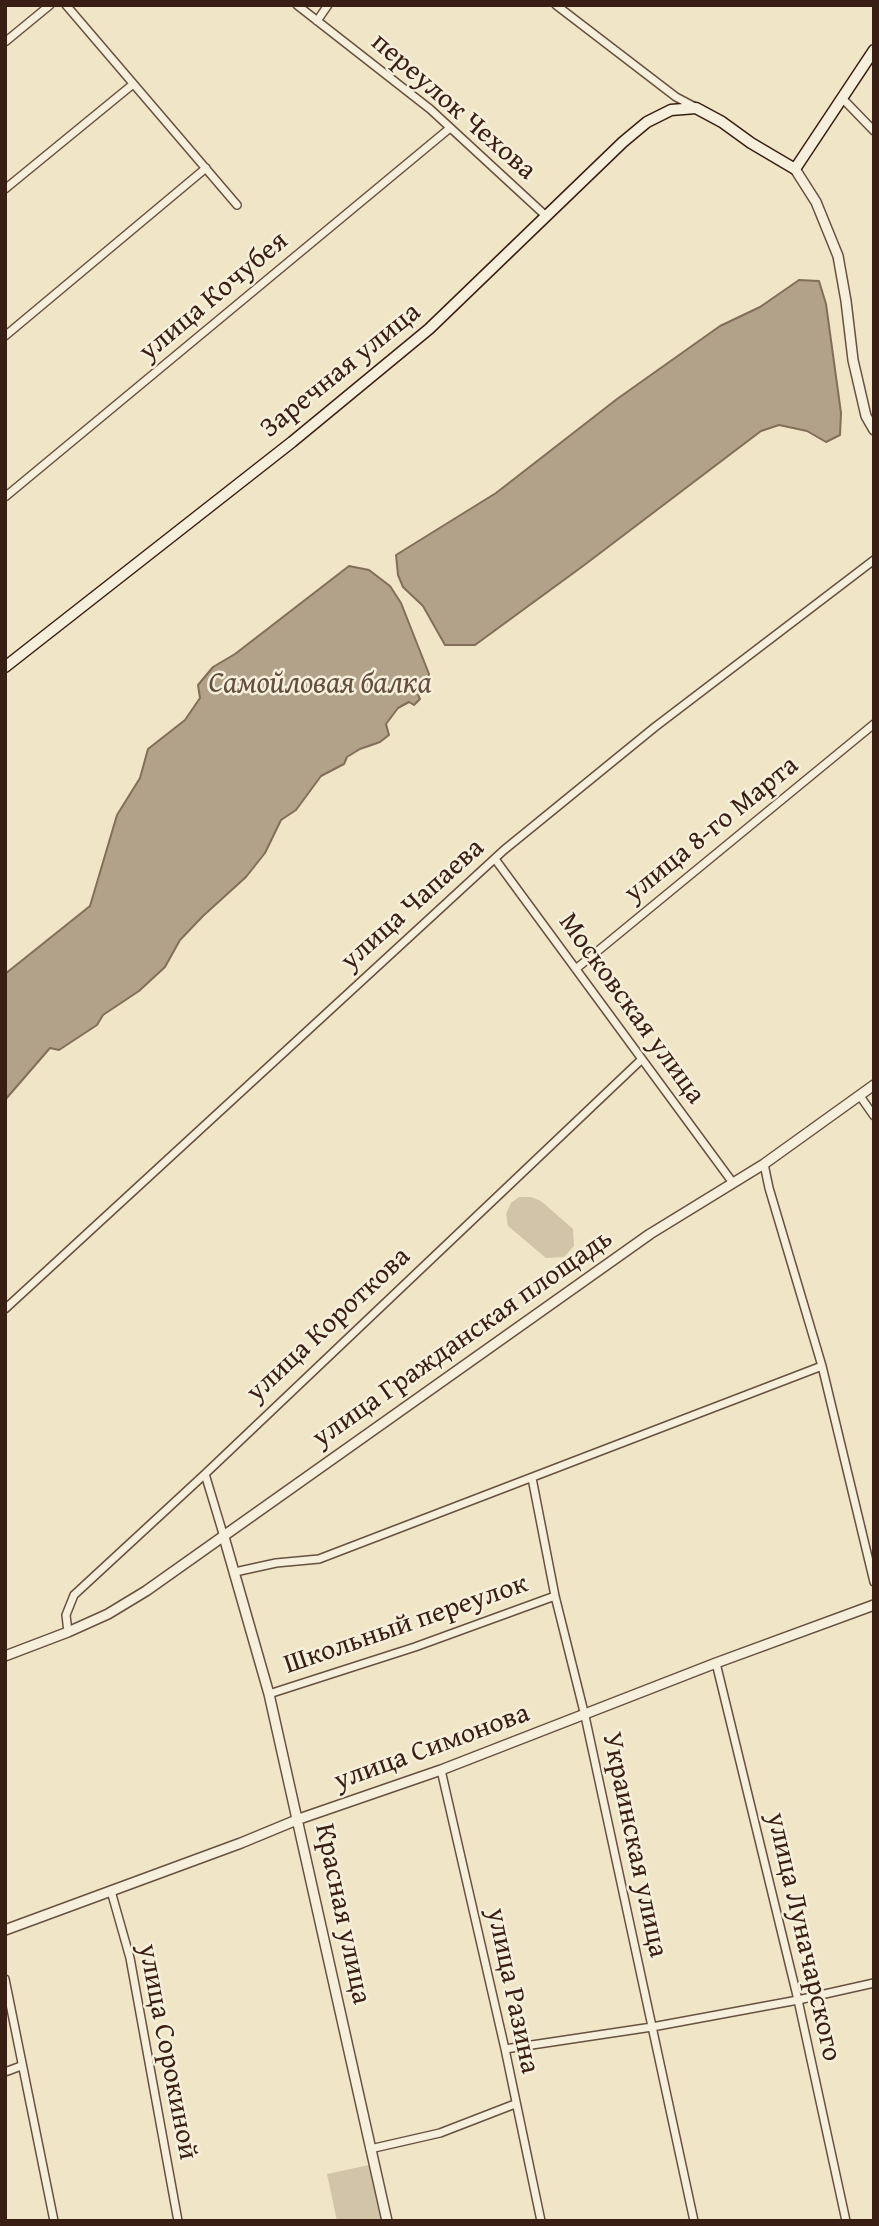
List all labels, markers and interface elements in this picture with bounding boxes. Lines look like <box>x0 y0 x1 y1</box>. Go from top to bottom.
street label: переулок Чехова <box>364 26 542 188</box>
street label: улица Кочубея <box>133 225 295 369</box>
street label: Заречная улица <box>254 296 428 446</box>
water label: Самойловая балка <box>209 666 431 702</box>
street label: улица 8-го Марта <box>618 749 806 911</box>
street label: улица Чапаева <box>334 832 492 978</box>
street label: Московская улица <box>551 907 711 1111</box>
street label: улица Гражданская площадь <box>306 1222 620 1456</box>
street label: улица Короткова <box>240 1240 418 1410</box>
street label: Школьный переулок <box>280 1568 532 1682</box>
street label: улица Симонова <box>330 1697 534 1799</box>
street label: Украинская улица <box>594 1729 674 1961</box>
street label: улица Луначарского <box>758 1809 848 2065</box>
street label: Красная улица <box>306 1821 378 2007</box>
street label: улица Разина <box>478 1905 546 2077</box>
street label: улица Сорокиной <box>130 1941 204 2163</box>

